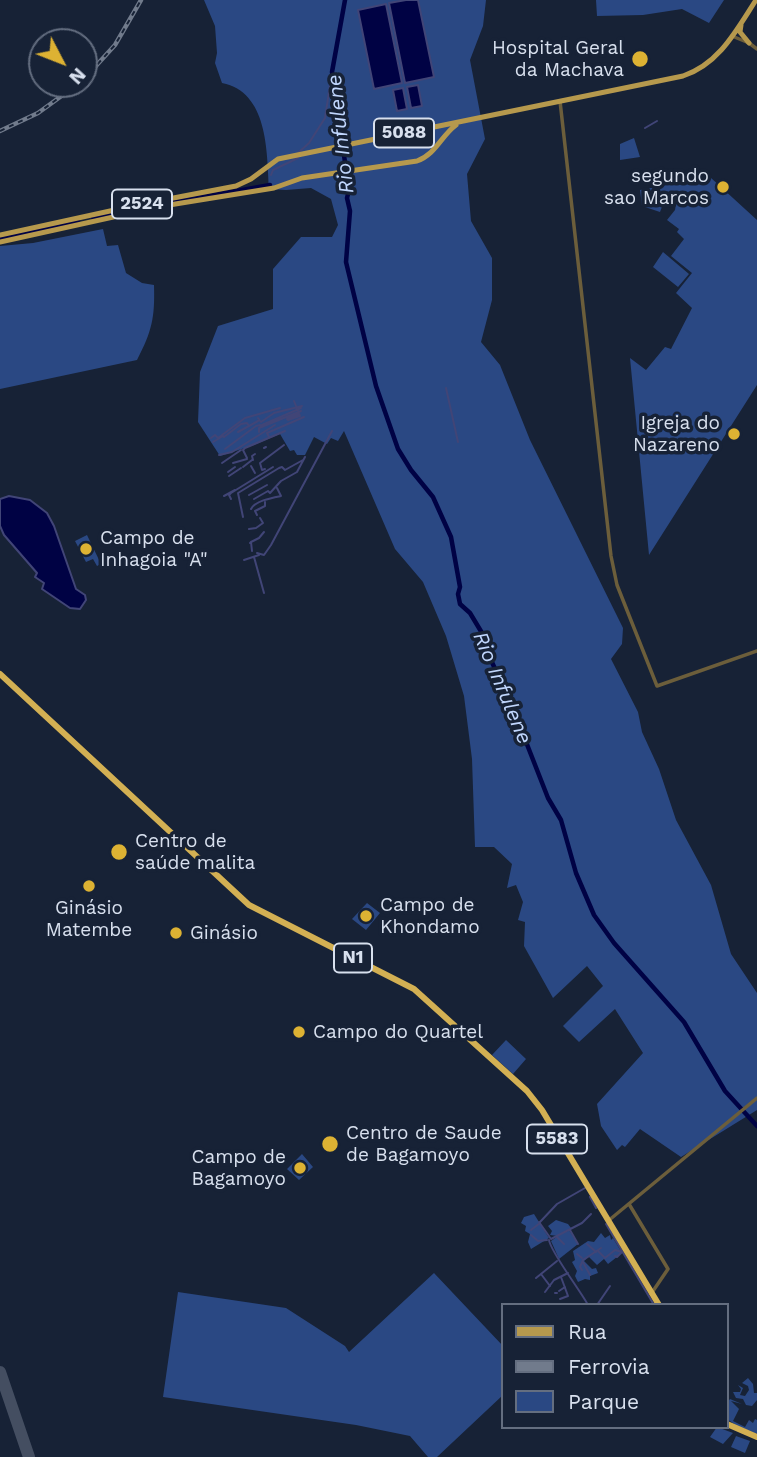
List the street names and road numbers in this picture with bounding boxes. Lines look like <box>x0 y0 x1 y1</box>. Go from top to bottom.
road number: 5088 <box>374 118 434 148</box>
road number: 2524 <box>112 190 172 218</box>
road number: N1 <box>334 944 372 973</box>
road number: 5583 <box>527 1124 587 1154</box>

